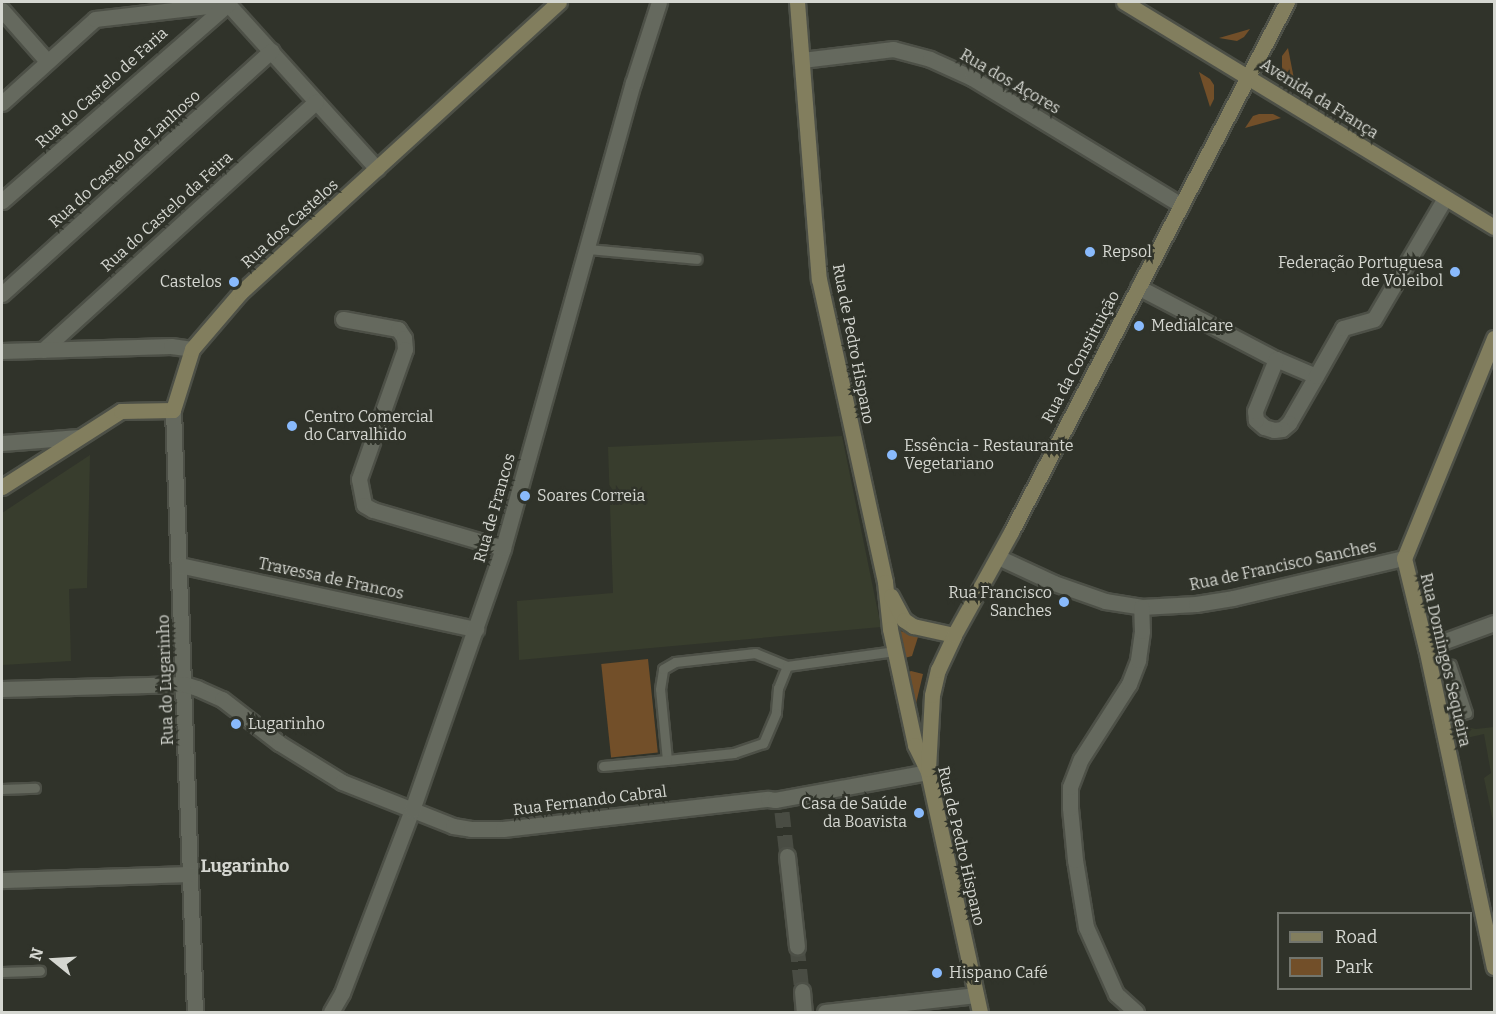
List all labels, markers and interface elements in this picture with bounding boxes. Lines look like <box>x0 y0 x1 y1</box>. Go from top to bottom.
street label: Rua do Castelo de Faria <box>32 24 172 152</box>
street label: Rua dos Açores <box>956 45 1064 119</box>
street label: Avenida da França <box>1256 55 1382 143</box>
street label: Rua do Castelo de Lanhoso <box>45 86 205 232</box>
street label: Rua do Castelo da Feira <box>97 148 237 276</box>
street label: Rua dos Castelos <box>238 175 342 273</box>
place label: Repsol <box>1102 242 1152 262</box>
marker: Repsol <box>1083 245 1097 259</box>
place label: Federação Portuguesa de Voleibol <box>1278 253 1443 291</box>
street label: Rua de Pedro Hispano <box>828 262 878 426</box>
marker: Federação Portuguesa de Voleibol <box>1448 265 1462 279</box>
place label: Castelos <box>160 272 222 292</box>
marker: Castelos <box>227 275 241 289</box>
street label: Rua da Constituição <box>1038 288 1124 426</box>
place label: Medialcare <box>1151 316 1233 336</box>
marker: Medialcare <box>1132 319 1146 333</box>
place label: Centro Comercial do Carvalhido <box>304 407 433 445</box>
marker: Centro Comercial do Carvalhido <box>285 419 299 433</box>
place label: Essência - Restaurante Vegetariano <box>904 436 1074 474</box>
marker: Essência - Restaurante Vegetariano <box>885 448 899 462</box>
street label: Rua de Francos <box>470 451 520 565</box>
place label: Soares Correia <box>537 486 645 506</box>
marker: Soares Correia <box>518 489 532 503</box>
street label: Rua de Francisco Sanches <box>1188 537 1378 595</box>
street label: Travessa de Francos <box>256 554 406 604</box>
street label: Rua Domingos Sequeira <box>1416 571 1474 749</box>
place label: Rua Francisco Sanches <box>948 583 1052 621</box>
marker: Rua Francisco Sanches <box>1057 595 1071 609</box>
street label: Rua do Lugarinho <box>154 614 178 746</box>
place label: Lugarinho <box>248 714 325 734</box>
marker: Lugarinho <box>229 717 243 731</box>
street label: Rua de Pedro Hispano <box>933 764 989 928</box>
street label: Rua Fernando Cabral <box>512 782 668 820</box>
place label: Casa de Saúde da Boavista <box>801 794 907 832</box>
marker: Casa de Saúde da Boavista <box>912 806 926 820</box>
district label: Lugarinho <box>201 855 289 877</box>
legend <box>1277 912 1472 990</box>
text: Road <box>1335 926 1377 948</box>
north arrow <box>24 930 84 990</box>
text: N <box>25 945 47 963</box>
text: Park <box>1335 956 1373 978</box>
place label: Hispano Café <box>949 963 1048 983</box>
marker: Hispano Café <box>930 966 944 980</box>

